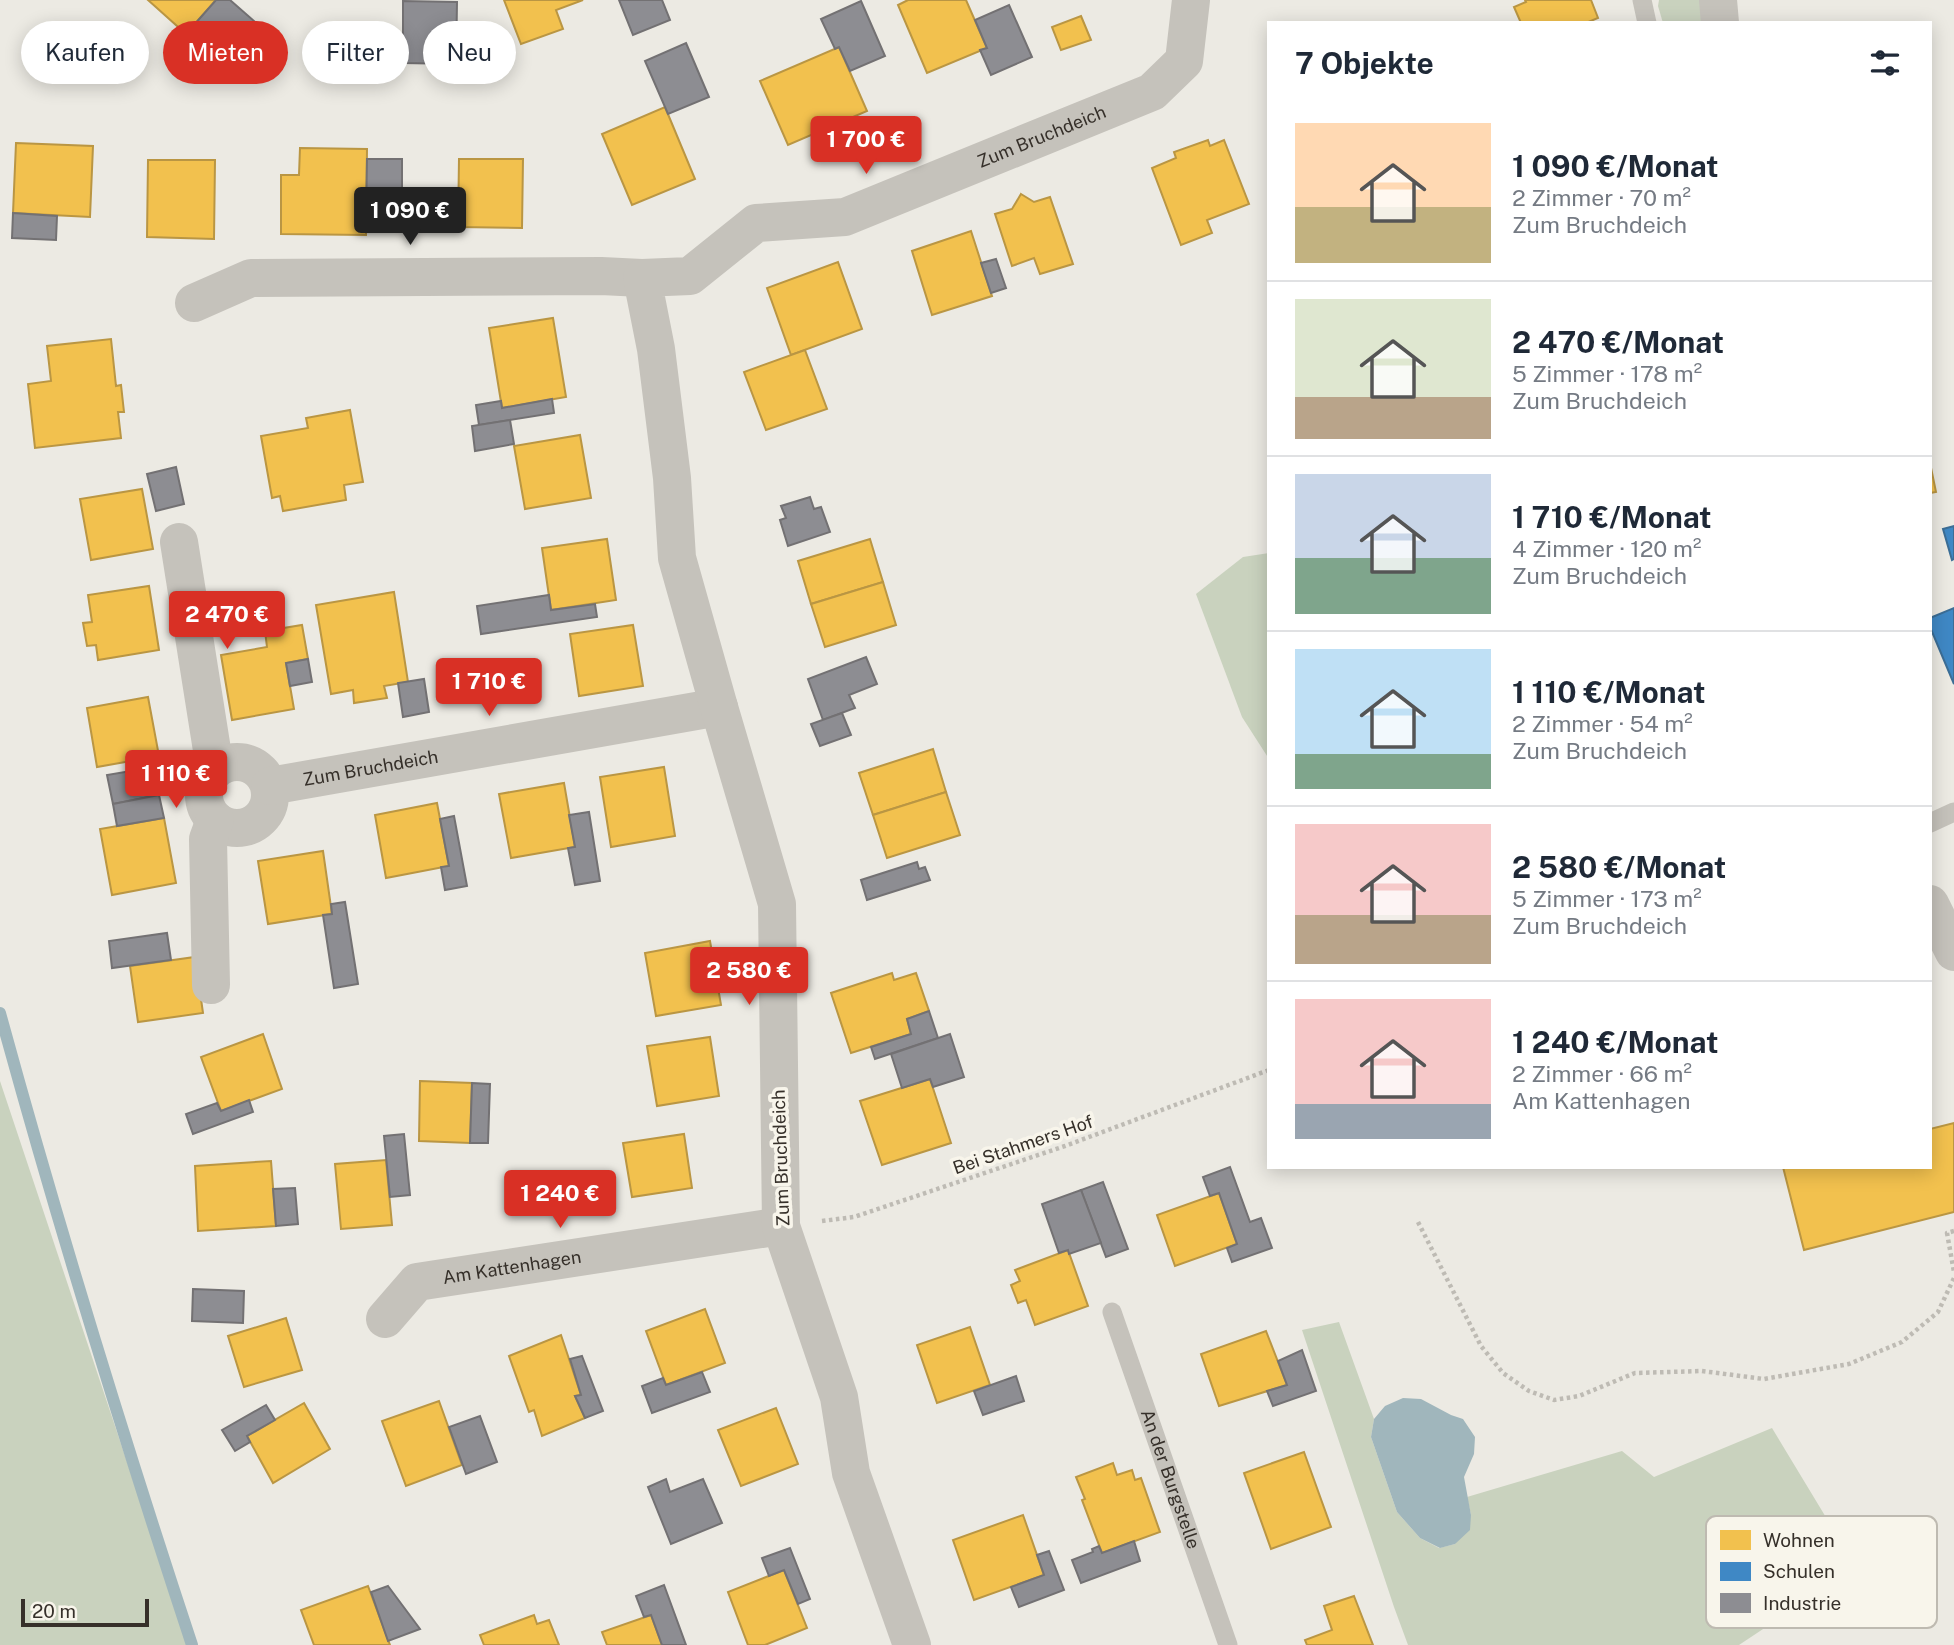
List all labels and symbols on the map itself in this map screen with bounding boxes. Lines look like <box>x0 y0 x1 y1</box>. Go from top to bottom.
street label: Zum Bruchdeich <box>974 101 1109 172</box>
pin: 1 700 € <box>801 116 931 176</box>
pin: 1 090 € <box>345 188 475 247</box>
pin: 2 470 € <box>162 592 292 651</box>
pin: 1 710 € <box>424 658 554 718</box>
street label: Zum Bruchdeich <box>301 746 440 790</box>
pin: 1 110 € <box>111 750 241 810</box>
pin: 2 580 € <box>684 948 814 1007</box>
street label: Zum Bruchdeich <box>768 1089 793 1227</box>
street label: Bei Stahmers Hof <box>950 1111 1096 1178</box>
pin: 1 240 € <box>495 1170 625 1230</box>
street label: Am Kattenhagen <box>441 1246 583 1288</box>
street label: An der Burgstelle <box>1137 1406 1205 1552</box>
legend <box>1706 1516 1937 1628</box>
text: Wohnen <box>1763 1529 1835 1551</box>
text: Schulen <box>1763 1560 1835 1582</box>
text: Industrie <box>1763 1592 1841 1614</box>
scale bar <box>21 1596 149 1628</box>

